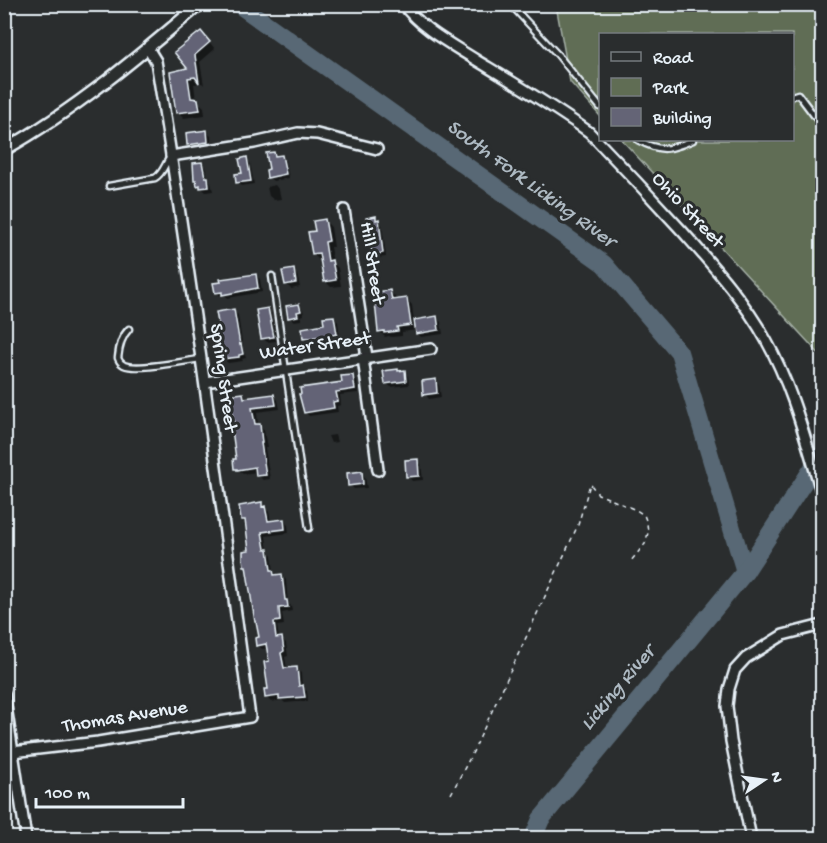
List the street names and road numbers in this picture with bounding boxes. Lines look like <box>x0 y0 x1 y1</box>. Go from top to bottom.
street label: Ohio Street <box>646 168 729 255</box>
street label: Hill Street <box>353 220 389 307</box>
street label: Spring Street <box>203 322 241 436</box>
street label: Water Street <box>258 328 374 366</box>
street label: Thomas Avenue <box>60 697 190 739</box>

